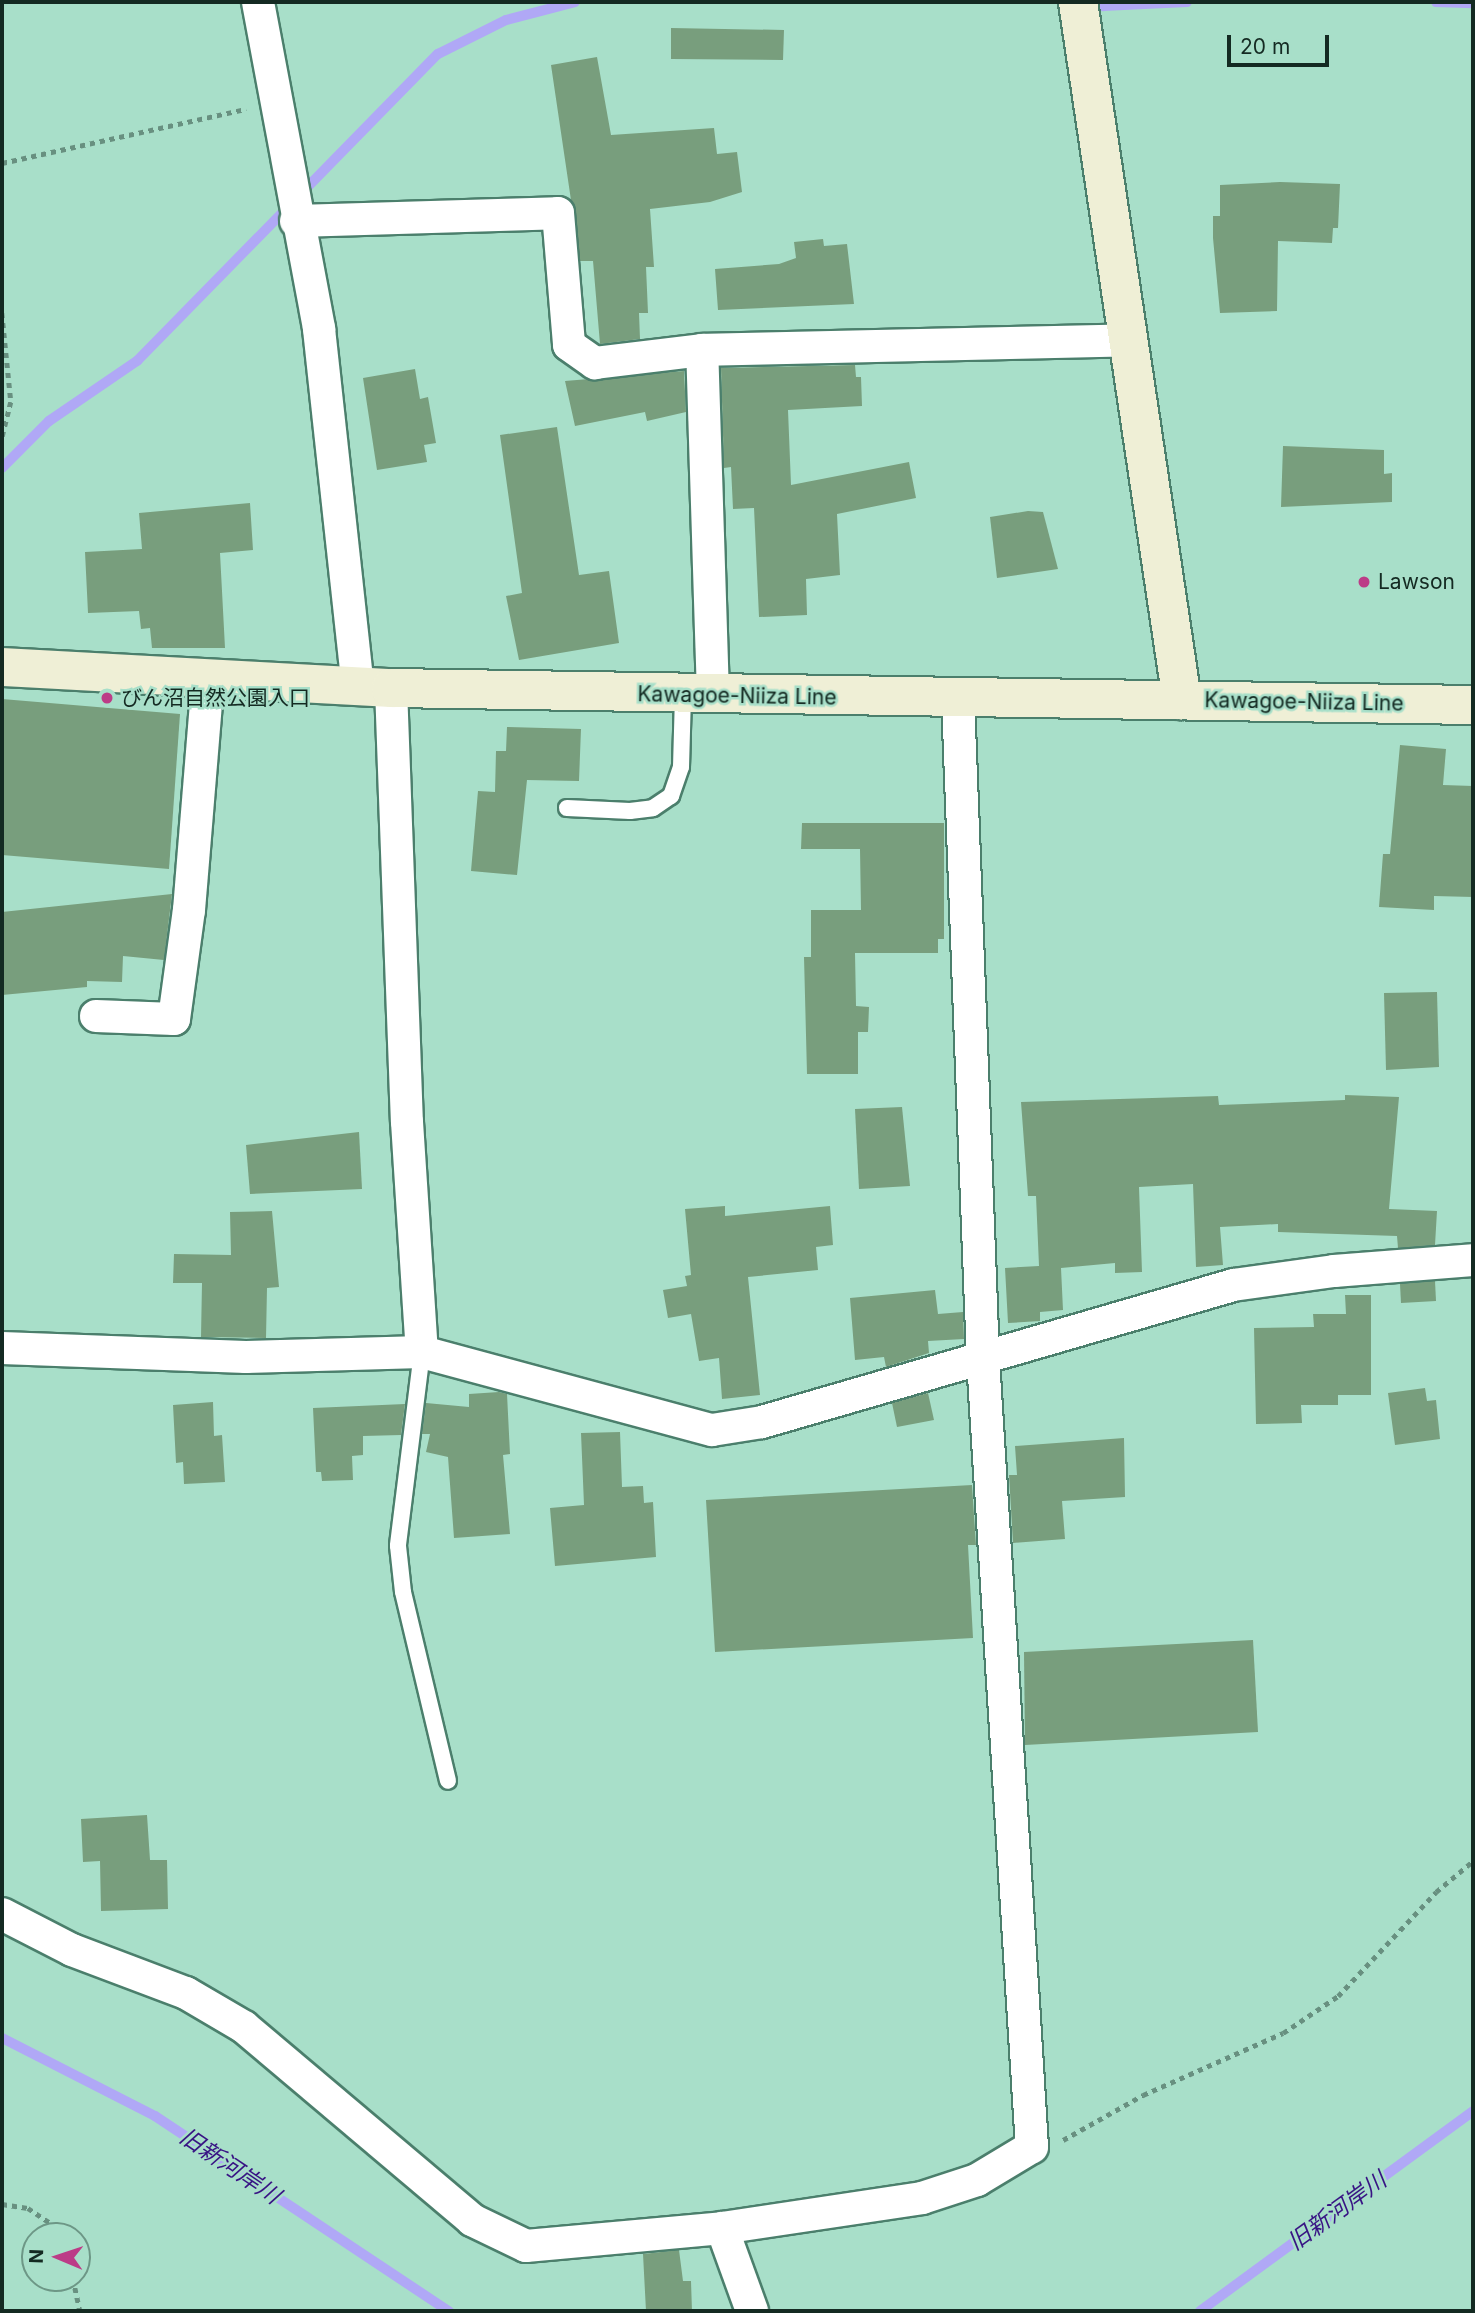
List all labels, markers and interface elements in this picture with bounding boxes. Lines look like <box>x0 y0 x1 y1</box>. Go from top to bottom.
scale bar <box>1230 21 1332 65</box>
text: 20 m <box>1240 34 1290 59</box>
place label: Lawson <box>1378 569 1455 595</box>
marker: Lawson <box>1356 574 1372 590</box>
street label: Kawagoe-Niiza Line <box>637 682 837 710</box>
place label: びん沼自然公園入口 <box>121 685 310 711</box>
street label: Kawagoe-Niiza Line <box>1204 688 1404 716</box>
marker: びん沼自然公園入口 <box>99 690 115 706</box>
water label: 旧新河岸川 <box>175 2122 285 2210</box>
water label: 旧新河岸川 <box>1282 2166 1392 2256</box>
north arrow <box>21 2222 91 2292</box>
text: N <box>25 2249 48 2264</box>

